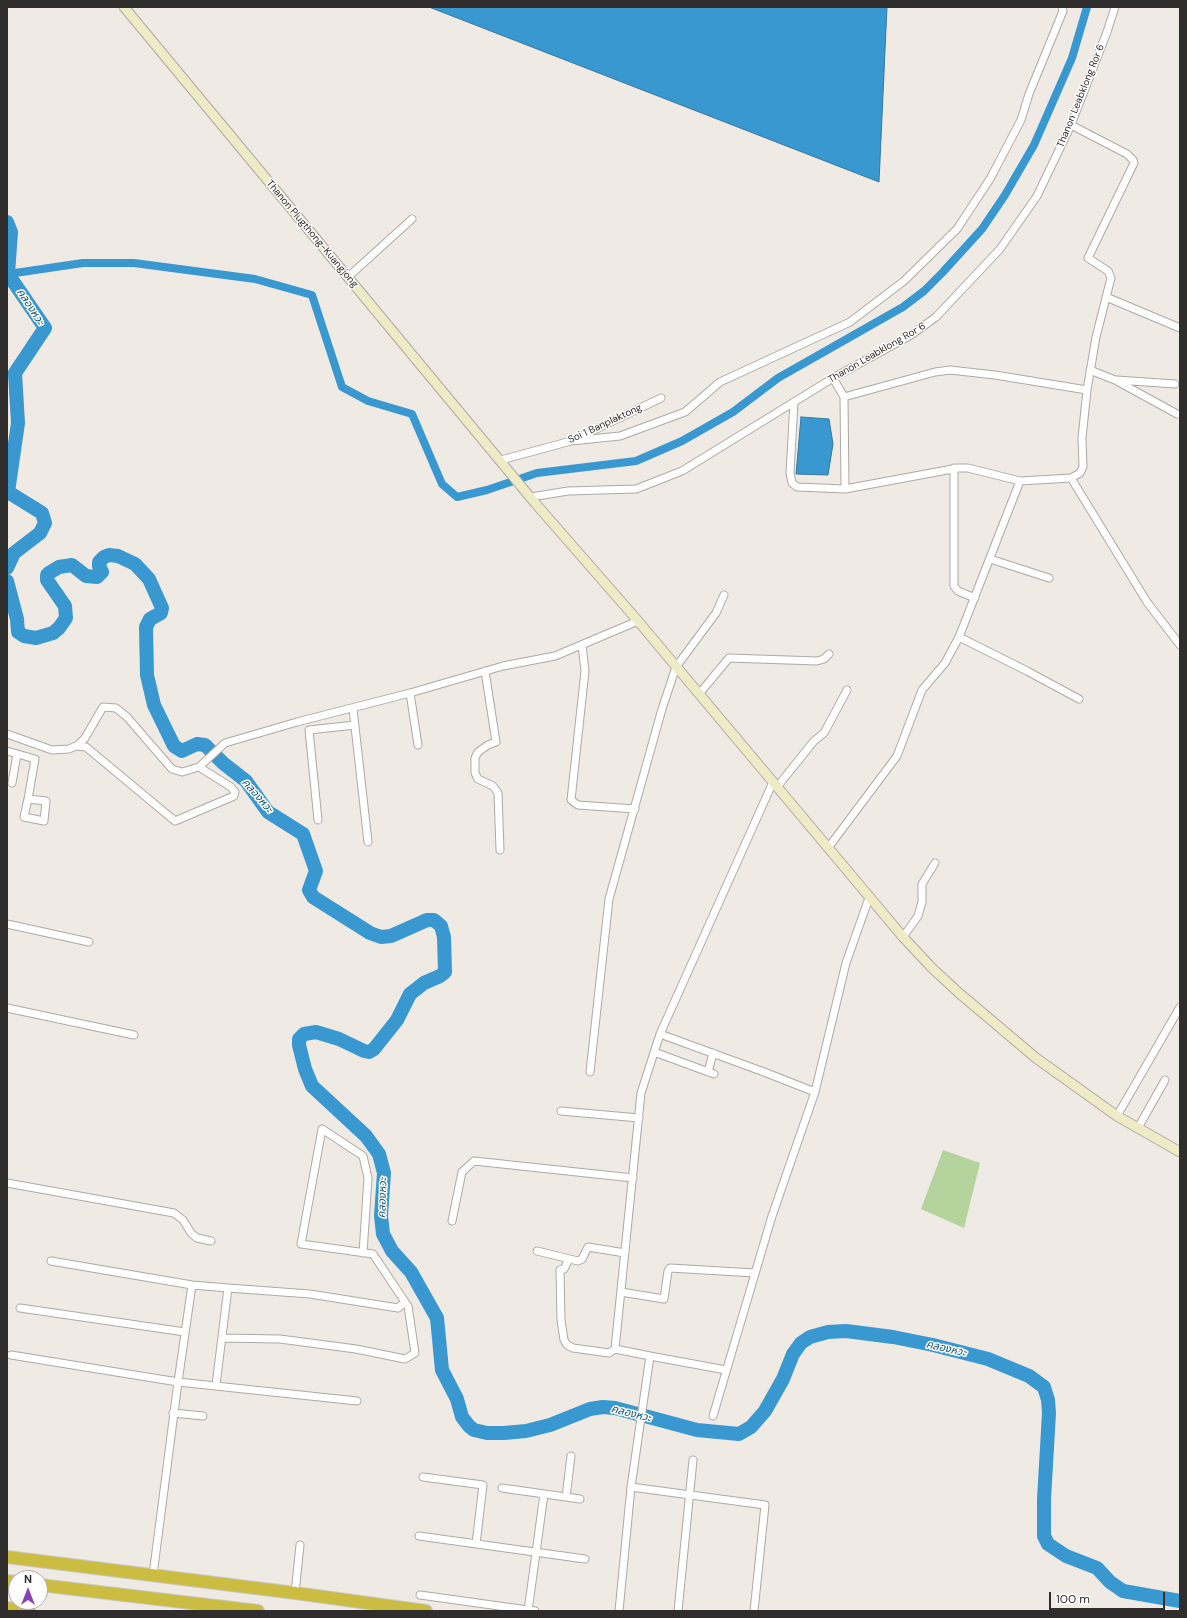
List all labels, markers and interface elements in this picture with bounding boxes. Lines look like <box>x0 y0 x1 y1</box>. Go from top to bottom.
street label: Thanon Leabklong Ror 6 <box>1055 42 1107 150</box>
street label: Thanon Plugthong-Kuangjong <box>264 178 360 290</box>
water label: คลองหวะ <box>13 286 47 328</box>
street label: Thanon Leabklong Ror 6 <box>826 320 928 386</box>
street label: Soi 1 Banplaktong <box>566 402 644 446</box>
water label: คลองหวะ <box>239 776 275 816</box>
water label: คลองหวะ <box>376 1177 390 1219</box>
water label: คลองหวะ <box>925 1338 967 1360</box>
water label: คลองหวะ <box>610 1403 652 1425</box>
north arrow <box>8 1570 48 1610</box>
text: N <box>24 1572 32 1586</box>
scale bar <box>1051 1584 1167 1610</box>
text: 100 m <box>1056 1591 1090 1607</box>

